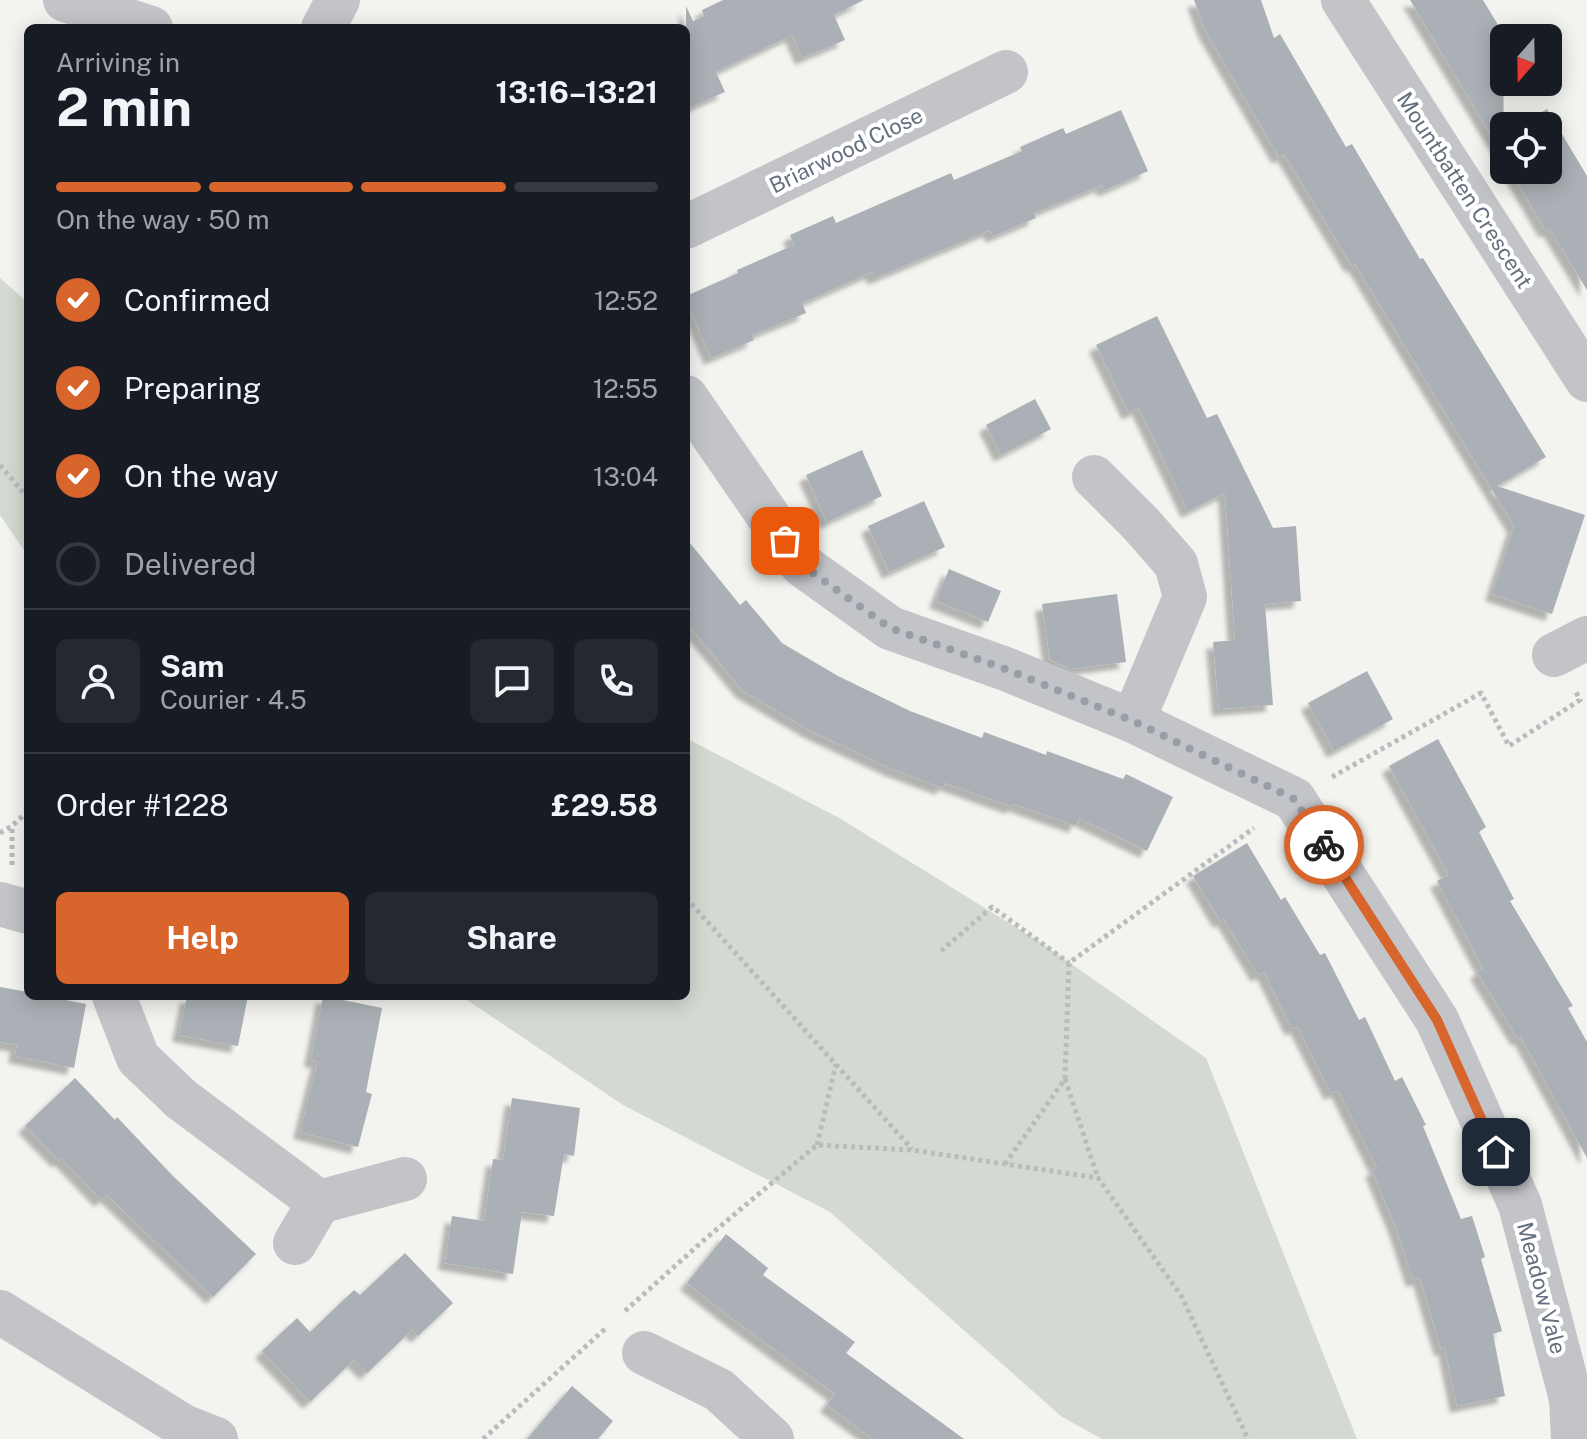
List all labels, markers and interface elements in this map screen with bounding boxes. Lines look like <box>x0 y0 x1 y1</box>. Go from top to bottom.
north arrow <box>1490 24 1562 96</box>
map controls <box>1490 24 1562 184</box>
text: Arriving in <box>56 47 180 78</box>
text: 13:16–13:21 <box>495 74 658 110</box>
text: 2 min <box>56 77 192 138</box>
street label: Mountbatten Crescent <box>1392 87 1538 293</box>
street label: Briarwood Close <box>765 102 927 198</box>
button: locate <box>1490 112 1562 184</box>
text: On the way · 50 m <box>56 204 270 235</box>
icon: check <box>56 278 100 322</box>
text: Confirmed <box>124 282 270 318</box>
text: 12:52 <box>594 285 658 316</box>
icon: check <box>56 366 100 410</box>
text: Preparing <box>124 370 261 406</box>
text: 12:55 <box>593 373 658 404</box>
icon: check <box>56 454 100 498</box>
text: On the way <box>124 458 278 494</box>
text: 13:04 <box>593 461 658 492</box>
pin <box>751 507 819 575</box>
icon: bag <box>763 519 807 563</box>
text: Delivered <box>124 546 256 582</box>
button: person <box>56 639 140 723</box>
button: chat <box>470 639 554 723</box>
button: phone <box>574 639 658 723</box>
text: Sam <box>160 648 224 684</box>
text: Courier · 4.5 <box>160 684 307 715</box>
text: Order #1228 <box>56 787 229 823</box>
text: £29.58 <box>551 787 658 823</box>
courier <box>1284 805 1364 885</box>
icon: bike <box>1302 823 1346 867</box>
button: Help <box>56 892 349 984</box>
button: Share <box>365 892 658 984</box>
pin <box>1462 1118 1530 1186</box>
icon: home <box>1474 1130 1518 1174</box>
street label: Meadow Vale <box>1512 1219 1572 1357</box>

